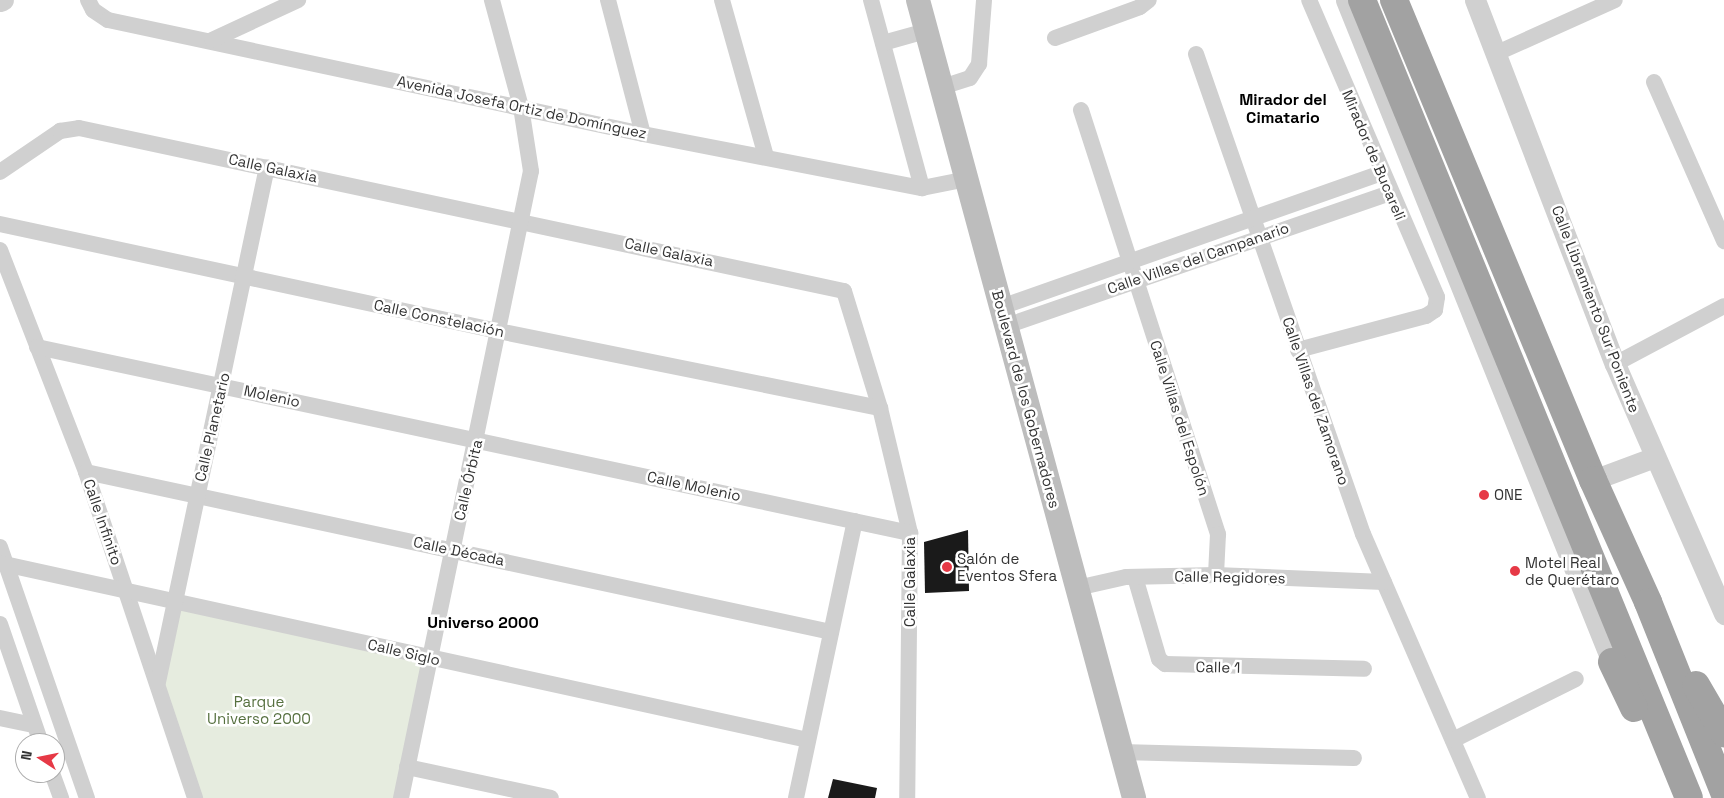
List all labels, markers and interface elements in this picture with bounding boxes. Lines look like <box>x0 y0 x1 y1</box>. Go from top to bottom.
street label: Avenida Josefa Ortiz de Domínguez <box>396 72 648 142</box>
street label: Mirador de Bucareli <box>1338 87 1410 223</box>
district label: Mirador del Cimatario <box>1239 90 1327 128</box>
street label: Calle Galaxia <box>227 150 319 186</box>
street label: Calle Libramiento Sur Poniente <box>1548 203 1644 415</box>
street label: Calle Villas del Campanario <box>1105 218 1291 298</box>
street label: Calle Galaxia <box>623 234 715 270</box>
street label: Boulevard de los Gobernadores <box>988 288 1064 510</box>
street label: Calle Constelación <box>372 295 506 341</box>
street label: Calle Villas del Zamorano <box>1279 314 1353 488</box>
street label: Calle Villas del Espolón <box>1146 338 1214 498</box>
street label: Calle Planetario <box>191 371 233 483</box>
street label: Molenio <box>242 381 302 411</box>
street label: Calle Órbita <box>450 438 486 522</box>
street label: Calle Molenio <box>646 467 742 505</box>
street label: Calle Infinito <box>80 477 126 567</box>
place label: ONE <box>1494 486 1522 504</box>
marker: ONE <box>1478 489 1490 501</box>
street label: Calle Década <box>412 533 506 569</box>
street label: Calle Galaxia <box>901 537 919 627</box>
place label: Salón de Eventos Sfera <box>957 549 1057 584</box>
place label: Motel Real de Querétaro <box>1525 553 1620 588</box>
marker: Salón de Eventos Sfera <box>941 561 953 573</box>
marker: Motel Real de Querétaro <box>1509 565 1521 577</box>
street label: Calle Regidores <box>1174 567 1286 587</box>
district label: Universo 2000 <box>427 613 539 633</box>
street label: Calle Siglo <box>366 635 442 669</box>
street label: Calle 1 <box>1196 658 1240 676</box>
park label: Parque Universo 2000 <box>207 692 311 727</box>
north arrow <box>15 733 65 783</box>
text: N <box>17 749 36 762</box>

